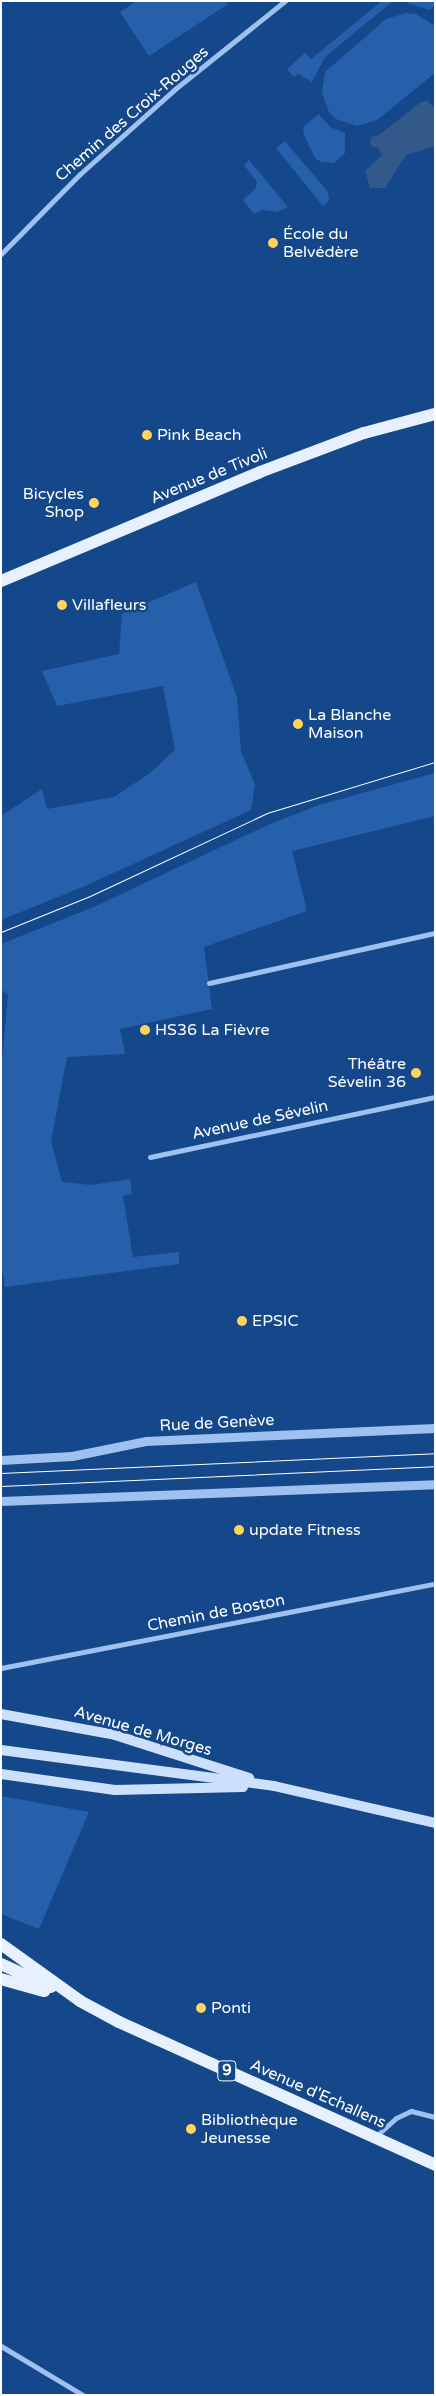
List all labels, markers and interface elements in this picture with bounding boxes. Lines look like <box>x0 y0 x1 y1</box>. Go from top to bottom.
street label: Chemin des Croix-Rouges <box>52 42 212 186</box>
place label: École du Belvédère <box>283 224 359 262</box>
marker: École du Belvédère <box>267 237 279 249</box>
place label: Pink Beach <box>157 425 242 445</box>
marker: Pink Beach <box>141 429 153 441</box>
street label: Avenue de Tivoli <box>148 444 270 508</box>
place label: Bicycles Shop <box>23 484 84 522</box>
marker: Bicycles Shop <box>88 497 100 509</box>
place label: Villafleurs <box>72 595 146 615</box>
marker: Villafleurs <box>56 599 68 611</box>
place label: La Blanche Maison <box>308 705 391 743</box>
marker: La Blanche Maison <box>292 718 304 730</box>
place label: HS36 La Fièvre <box>155 1020 269 1040</box>
marker: HS36 La Fièvre <box>139 1024 151 1036</box>
place label: Théâtre Sévelin 36 <box>328 1054 406 1092</box>
marker: Théâtre Sévelin 36 <box>410 1067 422 1079</box>
street label: Avenue de Sévelin <box>190 1096 330 1144</box>
place label: EPSIC <box>252 1311 298 1331</box>
marker: EPSIC <box>236 1315 248 1327</box>
street label: Rue de Genève <box>159 1410 275 1436</box>
place label: update Fitness <box>249 1520 361 1540</box>
marker: update Fitness <box>233 1524 245 1536</box>
street label: Chemin de Boston <box>146 1590 286 1636</box>
street label: Avenue de Morges <box>72 1702 214 1760</box>
place label: Ponti <box>211 1998 251 2018</box>
marker: Ponti <box>195 2002 207 2014</box>
street label: Avenue d'Echallens <box>247 2055 389 2133</box>
road number: 9 <box>217 2058 237 2084</box>
place label: Bibliothèque Jeunesse <box>201 2110 297 2148</box>
marker: Bibliothèque Jeunesse <box>185 2123 197 2135</box>

